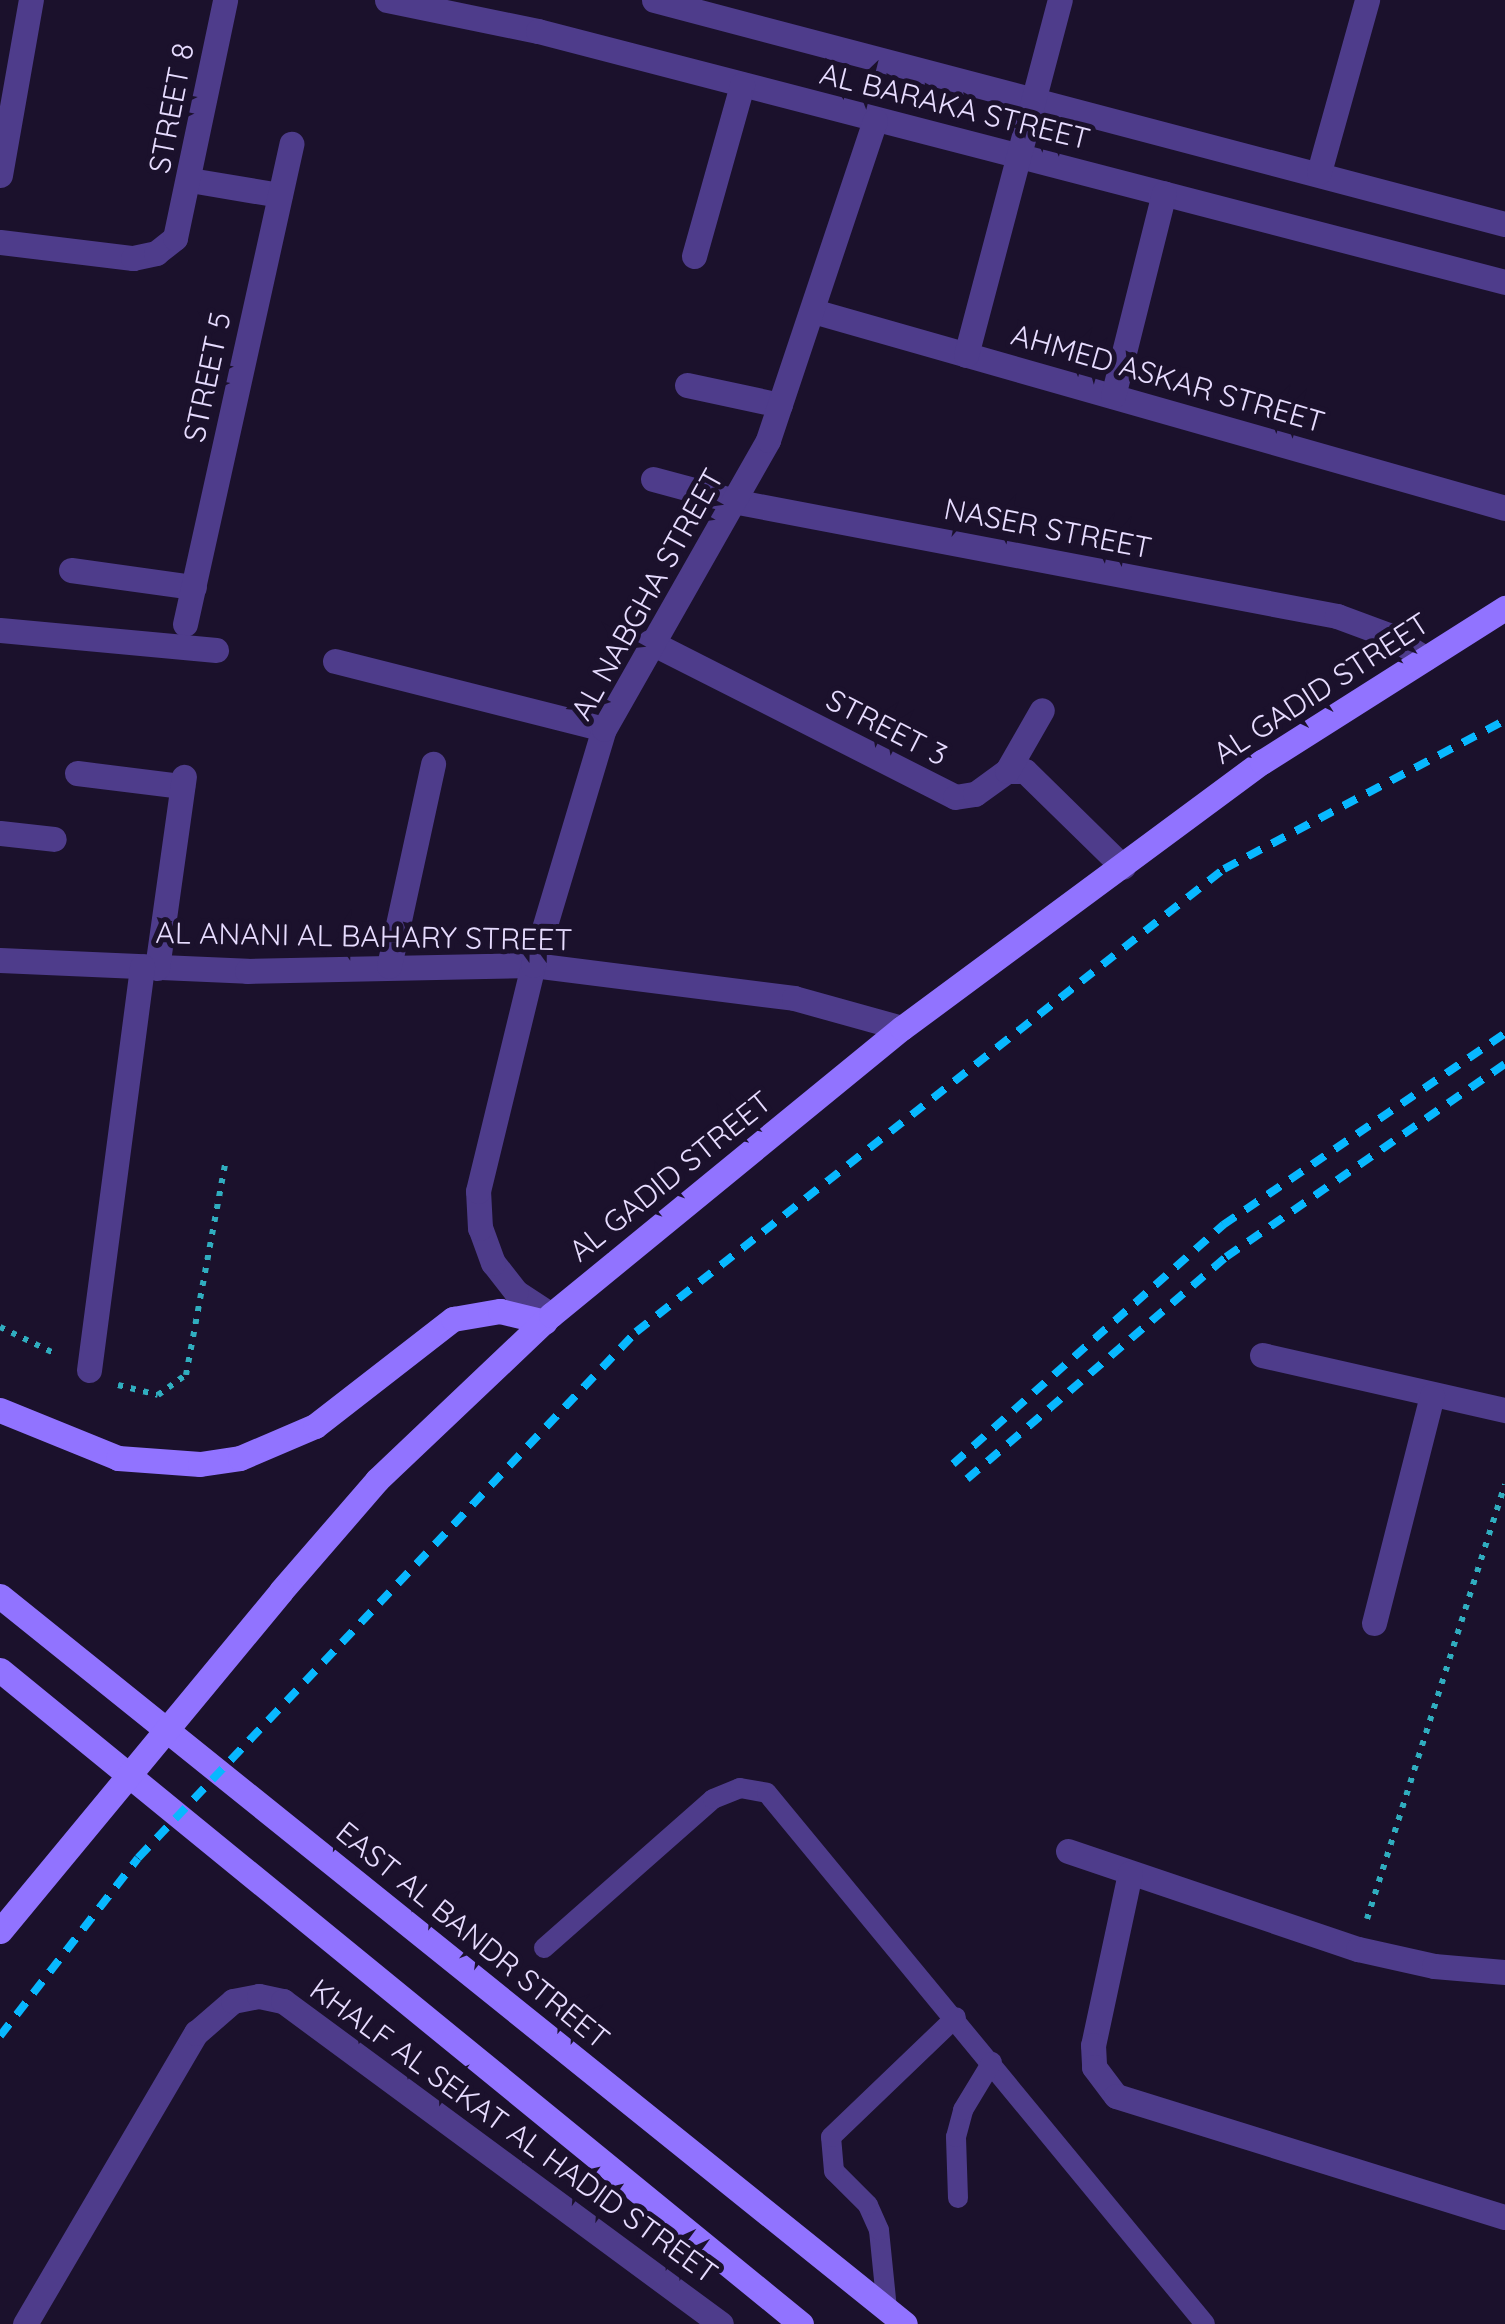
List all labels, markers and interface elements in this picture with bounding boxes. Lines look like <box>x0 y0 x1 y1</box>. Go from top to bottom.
street label: STREET 8 <box>141 40 201 176</box>
street label: AL BARAKA STREET <box>816 55 1094 157</box>
street label: STREET 5 <box>176 309 238 445</box>
street label: AHMED ASKAR STREET <box>1007 316 1329 440</box>
street label: AL NABGHA STREET <box>563 462 731 726</box>
street label: NASER STREET <box>941 490 1155 566</box>
street label: AL GADID STREET <box>1206 605 1436 771</box>
street label: STREET 3 <box>820 681 954 773</box>
street label: AL ANANI AL BAHARY STREET <box>155 914 573 958</box>
street label: AL GADID STREET <box>562 1083 778 1269</box>
street label: EAST AL BANDR STREET <box>329 1814 617 2056</box>
street label: KHALF AL SEKAT AL HADID STREET <box>303 1971 725 2291</box>

